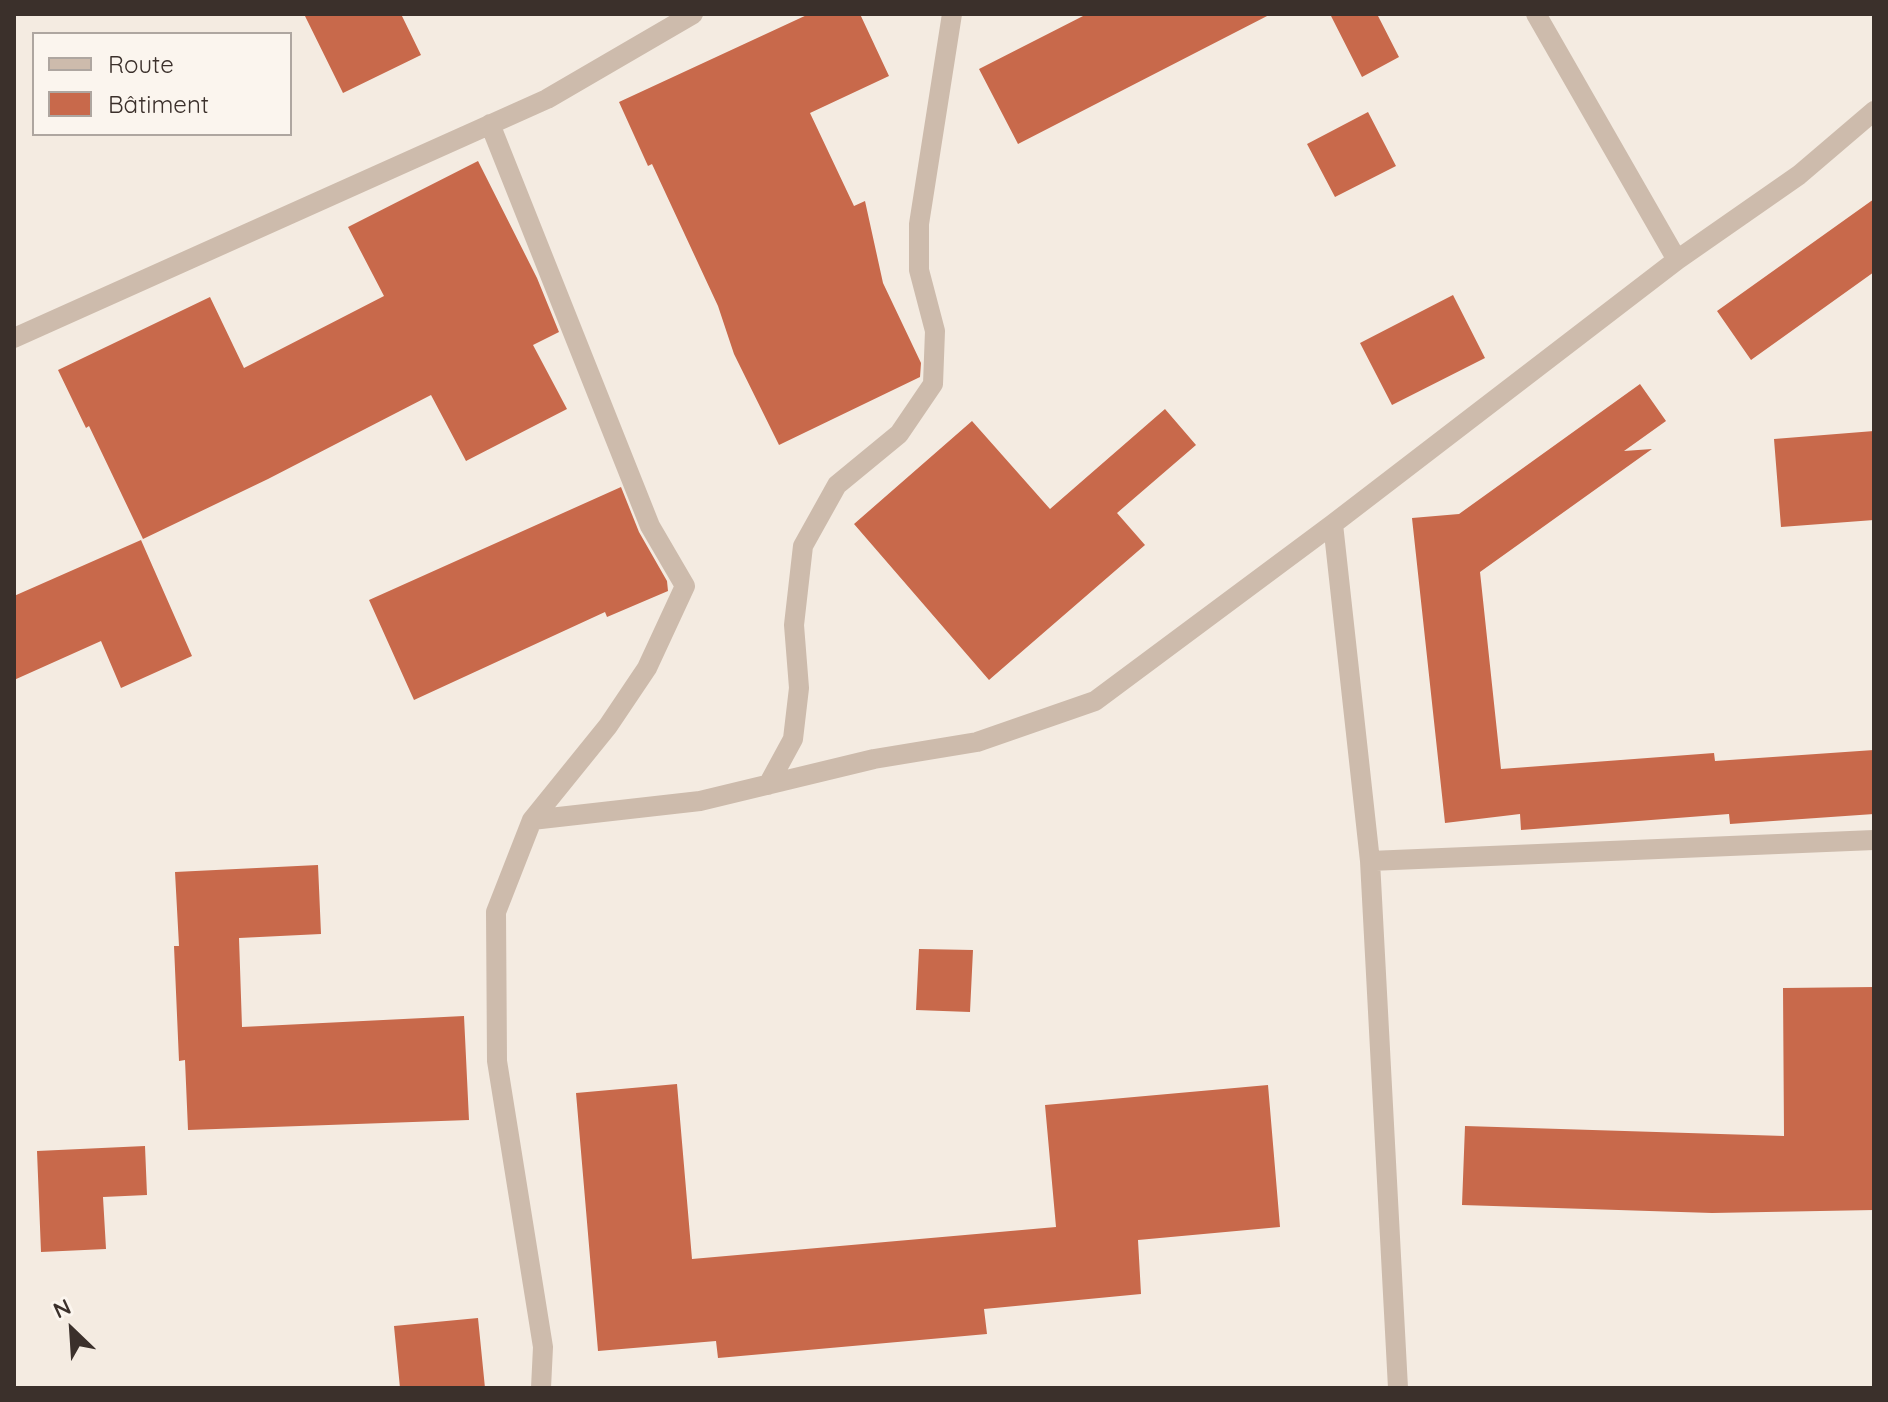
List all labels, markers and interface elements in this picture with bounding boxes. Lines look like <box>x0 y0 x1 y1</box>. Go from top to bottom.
legend <box>32 32 292 136</box>
text: Route <box>108 49 174 79</box>
text: Bâtiment <box>108 89 209 119</box>
north arrow <box>32 1290 112 1370</box>
text: N <box>49 1292 75 1324</box>

